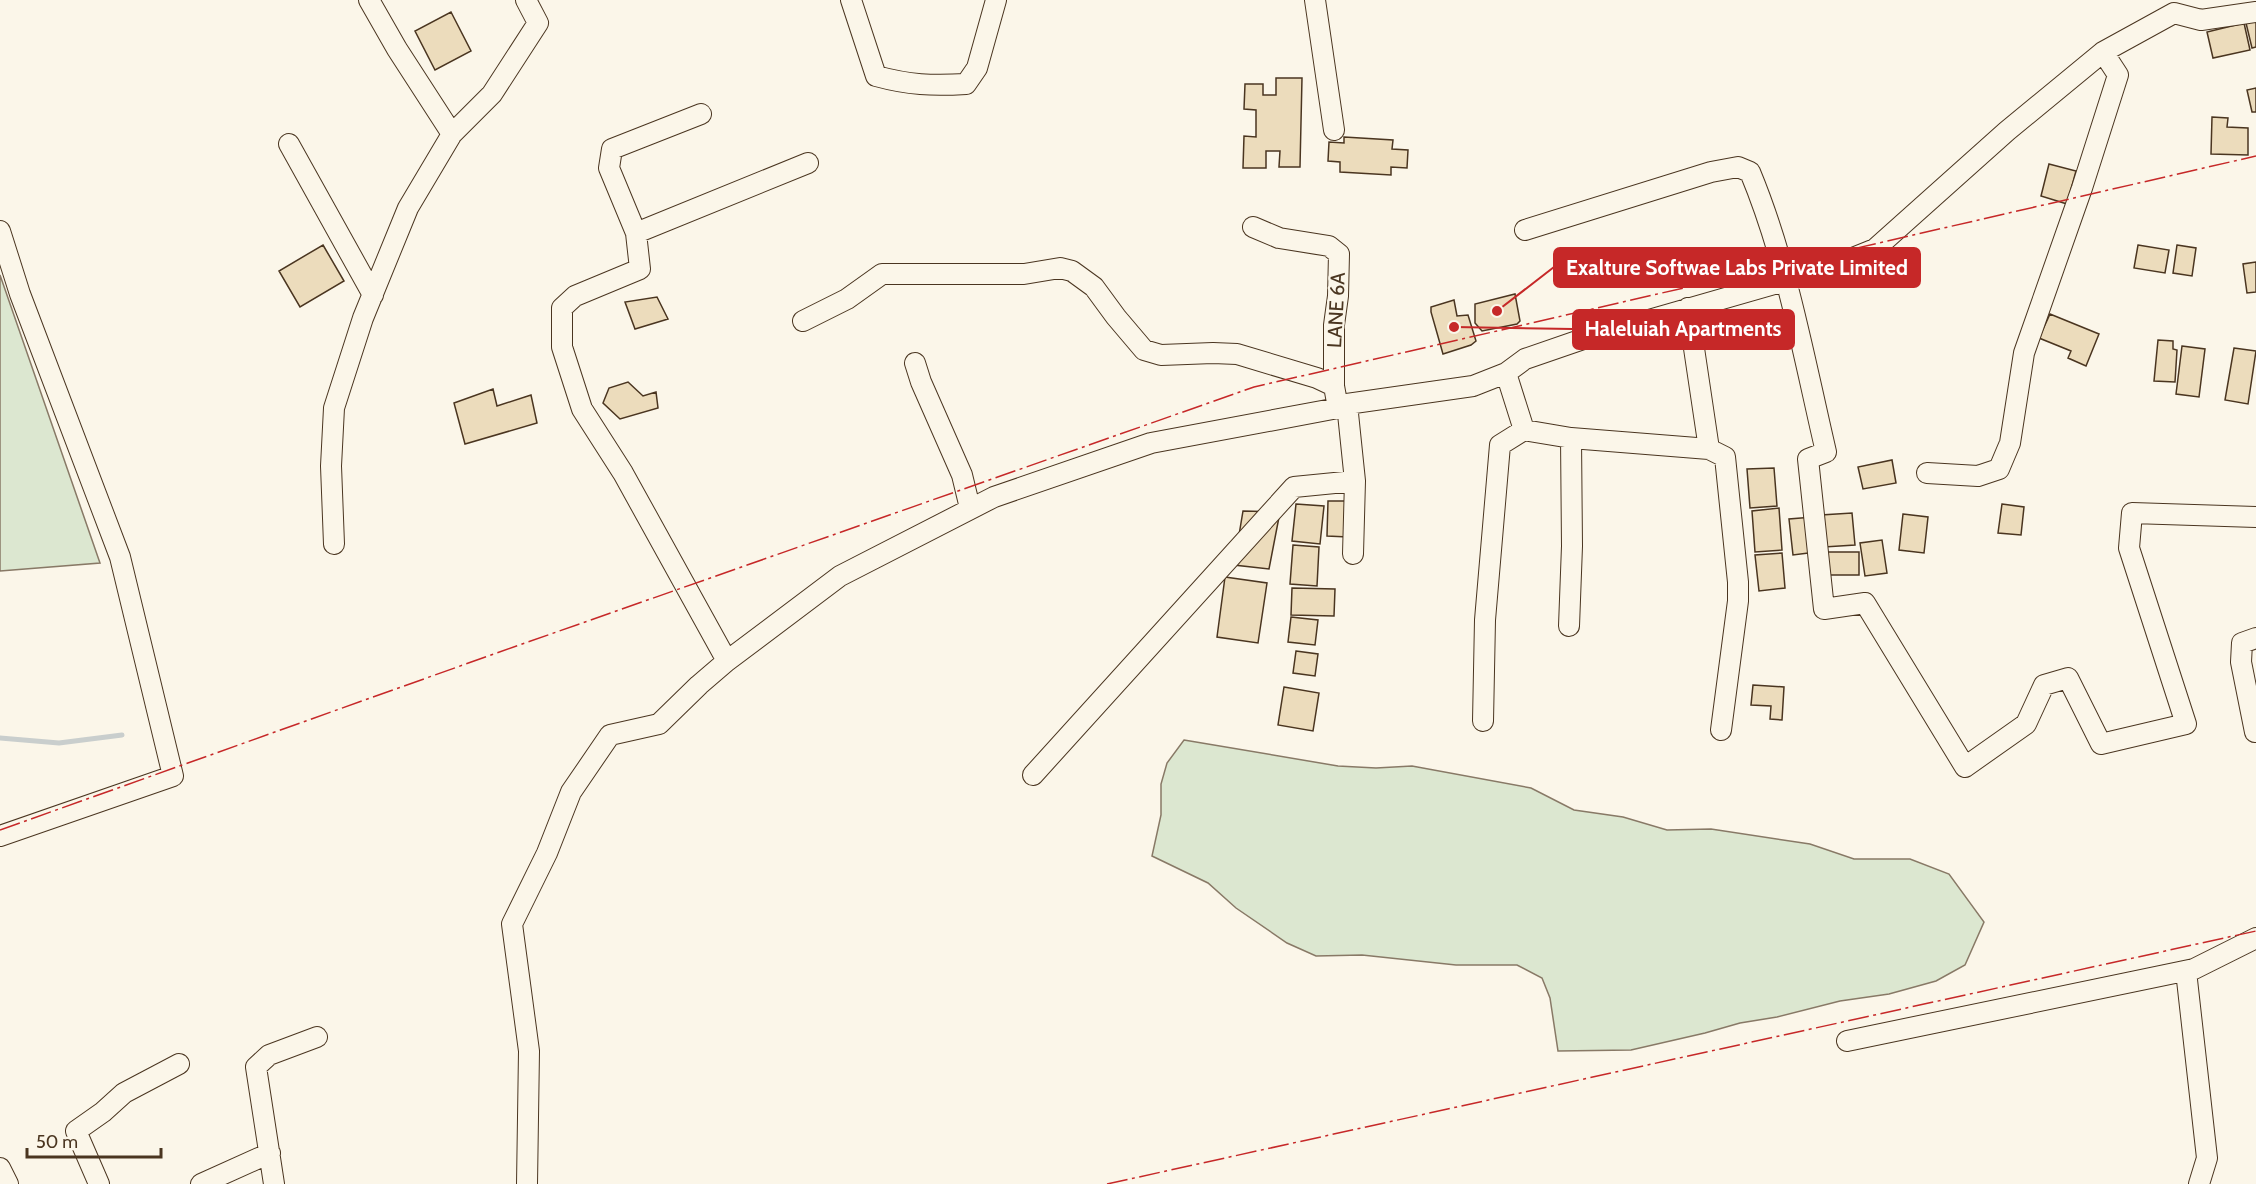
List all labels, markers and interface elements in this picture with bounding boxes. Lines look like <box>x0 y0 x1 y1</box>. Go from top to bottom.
callout: Exalture Softwae Labs Private Limited <box>1554 248 1920 287</box>
text: Exalture Softwae Labs Private Limited <box>1566 255 1908 280</box>
street label: LANE 6A <box>1322 271 1350 348</box>
callout: Haleluiah Apartments <box>1573 310 1794 349</box>
text: Haleluiah Apartments <box>1584 316 1782 341</box>
scale bar <box>27 1121 160 1159</box>
text: 50 m <box>36 1131 78 1153</box>

